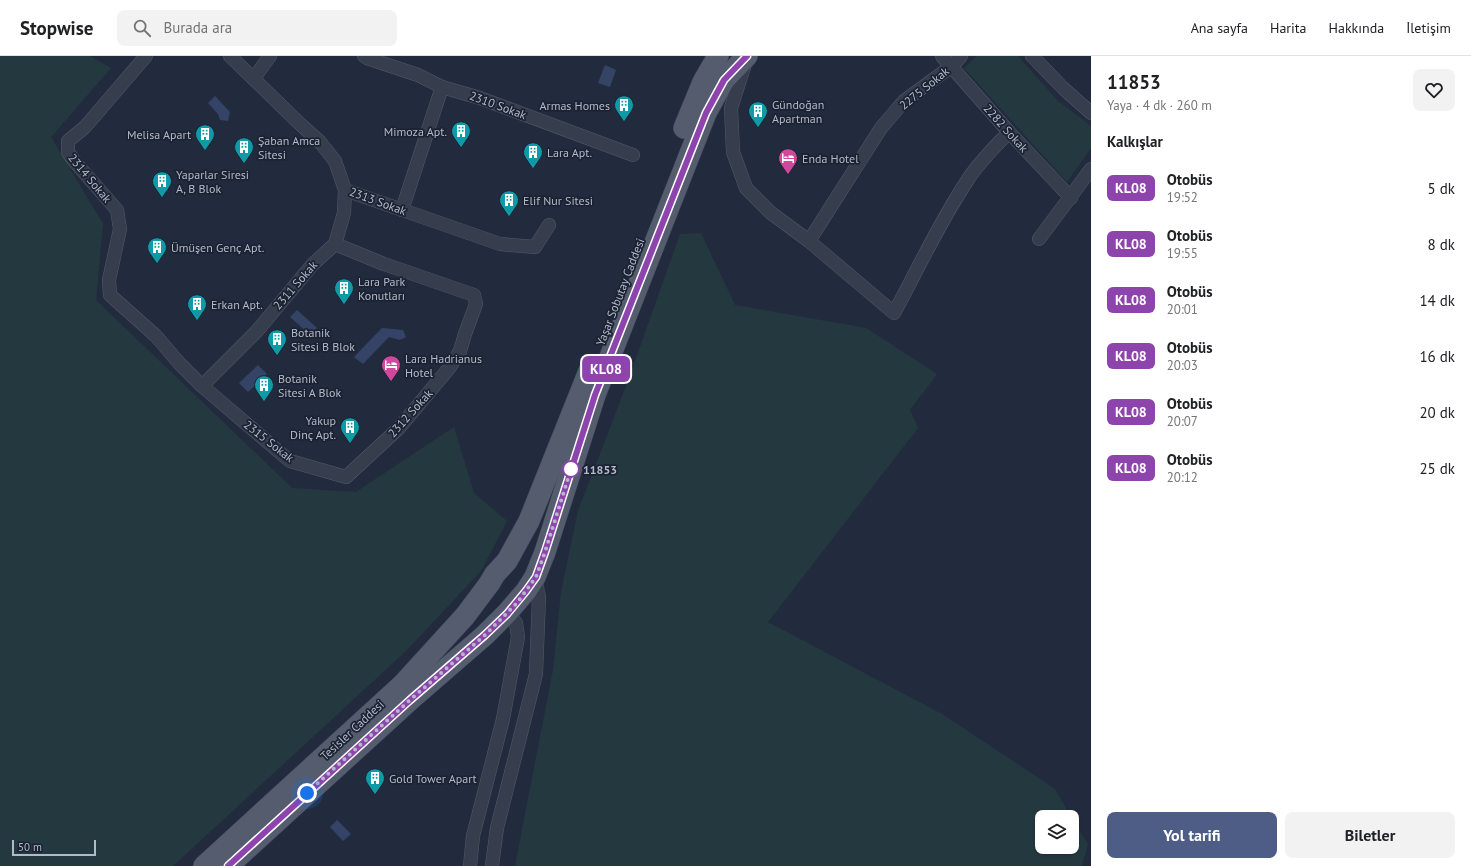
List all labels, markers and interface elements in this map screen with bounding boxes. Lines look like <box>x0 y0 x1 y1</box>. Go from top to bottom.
search box <box>117 10 397 46</box>
text: Stopwise <box>20 16 93 40</box>
icon: search <box>131 17 153 39</box>
text: Burada ara <box>163 18 232 37</box>
text: Ana sayfa <box>1191 19 1248 37</box>
text: Harita <box>1270 19 1307 37</box>
text: Hakkında <box>1329 19 1384 37</box>
text: İletişim <box>1406 19 1451 37</box>
street label: 2275 Sokak <box>896 63 952 113</box>
button: heart <box>1413 69 1455 111</box>
text: 11853 <box>1107 70 1161 94</box>
street label: 2310 Sokak <box>467 88 529 122</box>
building icon: Armas Homes <box>613 94 635 122</box>
place label: Gündoğan Apartman <box>772 97 824 126</box>
text: Yaya · 4 dk · 260 m <box>1107 97 1212 114</box>
place label: Armas Homes <box>540 98 610 113</box>
building icon: Gündoğan Apartman <box>747 100 769 128</box>
street label: 2282 Sokak <box>980 101 1032 155</box>
building icon: Mimoza Apt. <box>450 120 472 148</box>
building icon: Melisa Apart <box>194 123 216 151</box>
place label: Mimoza Apt. <box>384 124 447 139</box>
place label: Melisa Apart <box>127 127 191 142</box>
text: Kalkışlar <box>1107 132 1163 151</box>
place label: Şaban Amca Sitesi <box>258 133 320 162</box>
building icon: Şaban Amca Sitesi <box>233 136 255 164</box>
building icon: Lara Apt. <box>522 141 544 169</box>
place label: Lara Apt. <box>547 145 592 160</box>
hotel icon: Enda Hotel <box>777 147 799 175</box>
street label: 2314 Sokak <box>65 150 115 206</box>
place label: Enda Hotel <box>802 151 859 166</box>
place label: Yaparlar Siresi A, B Blok <box>176 167 249 196</box>
building icon: Yaparlar Siresi A, B Blok <box>151 170 173 198</box>
text: Otobüs <box>1167 170 1212 189</box>
text: KL08 <box>1115 179 1147 197</box>
text: 5 dk <box>1428 179 1455 198</box>
street label: 2313 Sokak <box>347 184 409 218</box>
building icon: Elif Nur Sitesi <box>498 189 520 217</box>
text: 19:52 <box>1167 189 1198 206</box>
place label: Elif Nur Sitesi <box>523 193 593 208</box>
text: Otobüs <box>1167 226 1212 245</box>
text: KL08 <box>1115 235 1147 253</box>
text: 8 dk <box>1428 235 1455 254</box>
building icon: Ümüşen Genç Apt. <box>146 236 168 264</box>
street label: Yaşar Sobutay Caddesi <box>593 236 647 348</box>
place label: Ümüşen Genç Apt. <box>171 240 264 255</box>
text: 19:55 <box>1167 245 1198 262</box>
street label: 2311 Sokak <box>270 257 320 312</box>
place label: Lara Park Konutları <box>358 274 405 303</box>
building icon: Lara Park Konutları <box>333 277 355 305</box>
text: Otobüs <box>1167 282 1212 301</box>
text: KL08 <box>1115 291 1147 309</box>
text: 14 dk <box>1419 291 1455 310</box>
building icon: Erkan Apt. <box>186 293 208 321</box>
place label: Erkan Apt. <box>211 297 263 312</box>
text: 20:01 <box>1167 301 1198 318</box>
place label: Botanik Sitesi B Blok <box>291 325 355 354</box>
building icon: Botanik Sitesi B Blok <box>266 328 288 356</box>
text: Otobüs <box>1167 338 1212 357</box>
text: KL08 <box>1115 347 1147 365</box>
text: 16 dk <box>1419 347 1455 366</box>
place label: Lara Hadrianus Hotel <box>405 351 482 380</box>
hotel icon: Lara Hadrianus Hotel <box>380 354 402 382</box>
line badge: KL08 <box>578 356 634 382</box>
text: 20:03 <box>1167 357 1198 374</box>
text: KL08 <box>590 360 622 378</box>
place label: Botanik Sitesi A Blok <box>278 371 341 400</box>
building icon: Botanik Sitesi A Blok <box>253 374 275 402</box>
street label: 2312 Sokak <box>384 386 436 440</box>
text: Otobüs <box>1167 394 1212 413</box>
text: KL08 <box>1115 403 1147 421</box>
text: 20 dk <box>1419 403 1455 422</box>
place label: Yakup Dinç Apt. <box>290 413 336 442</box>
text: 20:07 <box>1167 413 1198 430</box>
building icon: Yakup Dinç Apt. <box>339 416 361 444</box>
street label: 2315 Sokak <box>241 417 297 465</box>
text: Otobüs <box>1167 450 1212 469</box>
text: KL08 <box>1115 459 1147 477</box>
text: 25 dk <box>1419 459 1455 478</box>
marker: 11853 <box>562 460 580 478</box>
place label: 11853 <box>583 462 617 477</box>
text: 20:12 <box>1167 469 1198 486</box>
street label: Tesisler Caddesi <box>317 697 387 763</box>
building icon: Gold Tower Apart <box>364 767 386 795</box>
place label: Gold Tower Apart <box>389 771 477 786</box>
your location <box>297 783 317 803</box>
map controls <box>1035 810 1079 854</box>
button: layers <box>1035 810 1079 854</box>
button: Yol tarifi <box>1107 812 1277 858</box>
button: Biletler <box>1285 812 1455 858</box>
scale bar <box>12 838 96 857</box>
text: 50 m <box>18 840 42 854</box>

